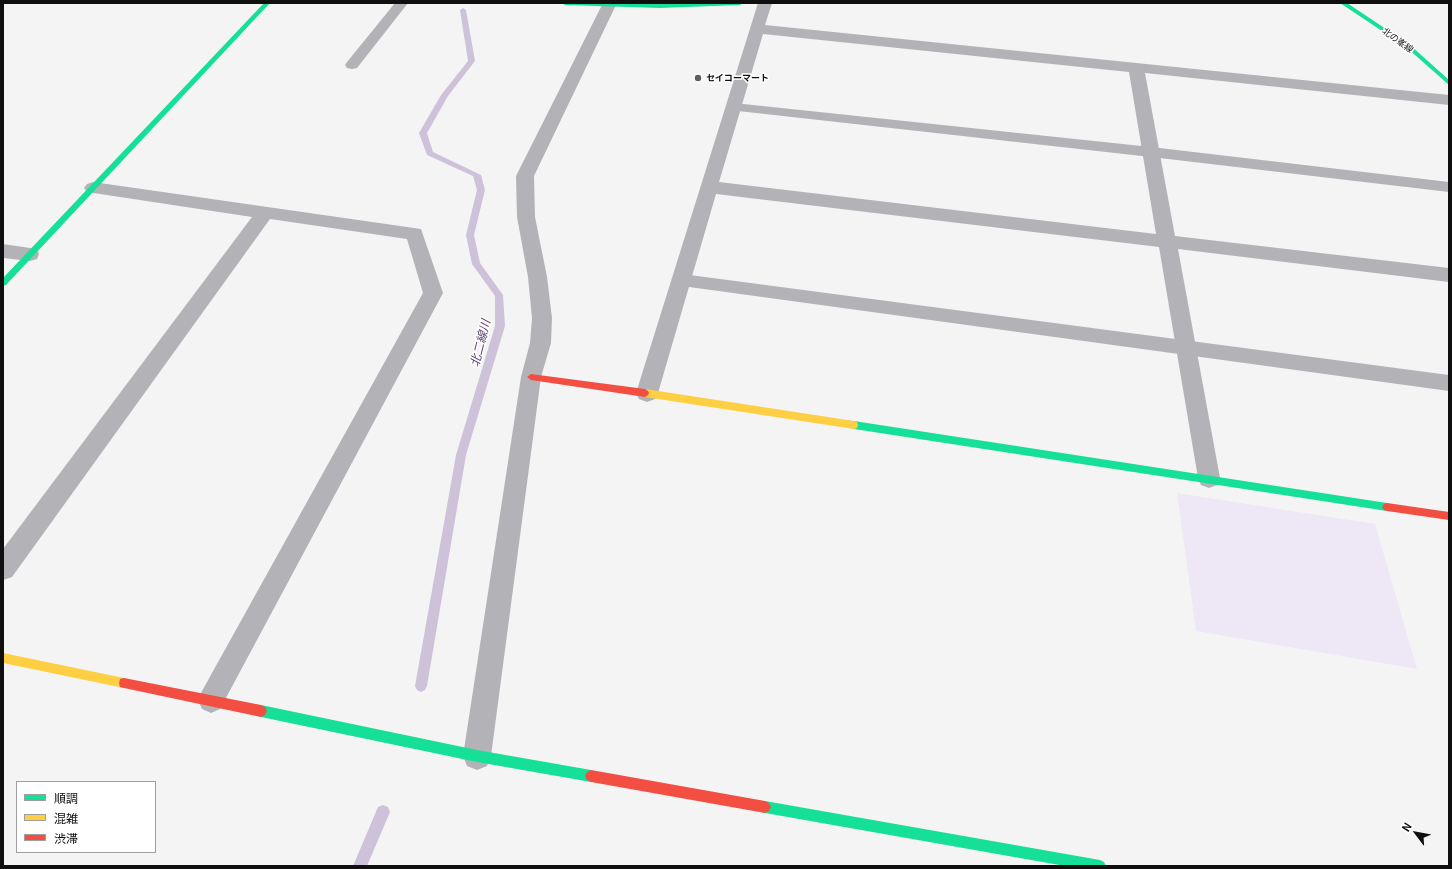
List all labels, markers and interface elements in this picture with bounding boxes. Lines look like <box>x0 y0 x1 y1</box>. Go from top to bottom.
street label: 北の峯線 <box>1380 25 1416 55</box>
marker: セイコーマート <box>693 73 703 83</box>
place label: セイコーマート <box>706 73 769 83</box>
water label: 北二線川 <box>467 318 493 368</box>
legend <box>16 781 156 853</box>
text: 順調 <box>54 789 78 806</box>
text: 混雑 <box>54 809 78 826</box>
north arrow <box>1396 813 1436 853</box>
text: N <box>1397 819 1415 834</box>
text: 渋滞 <box>54 829 78 846</box>

